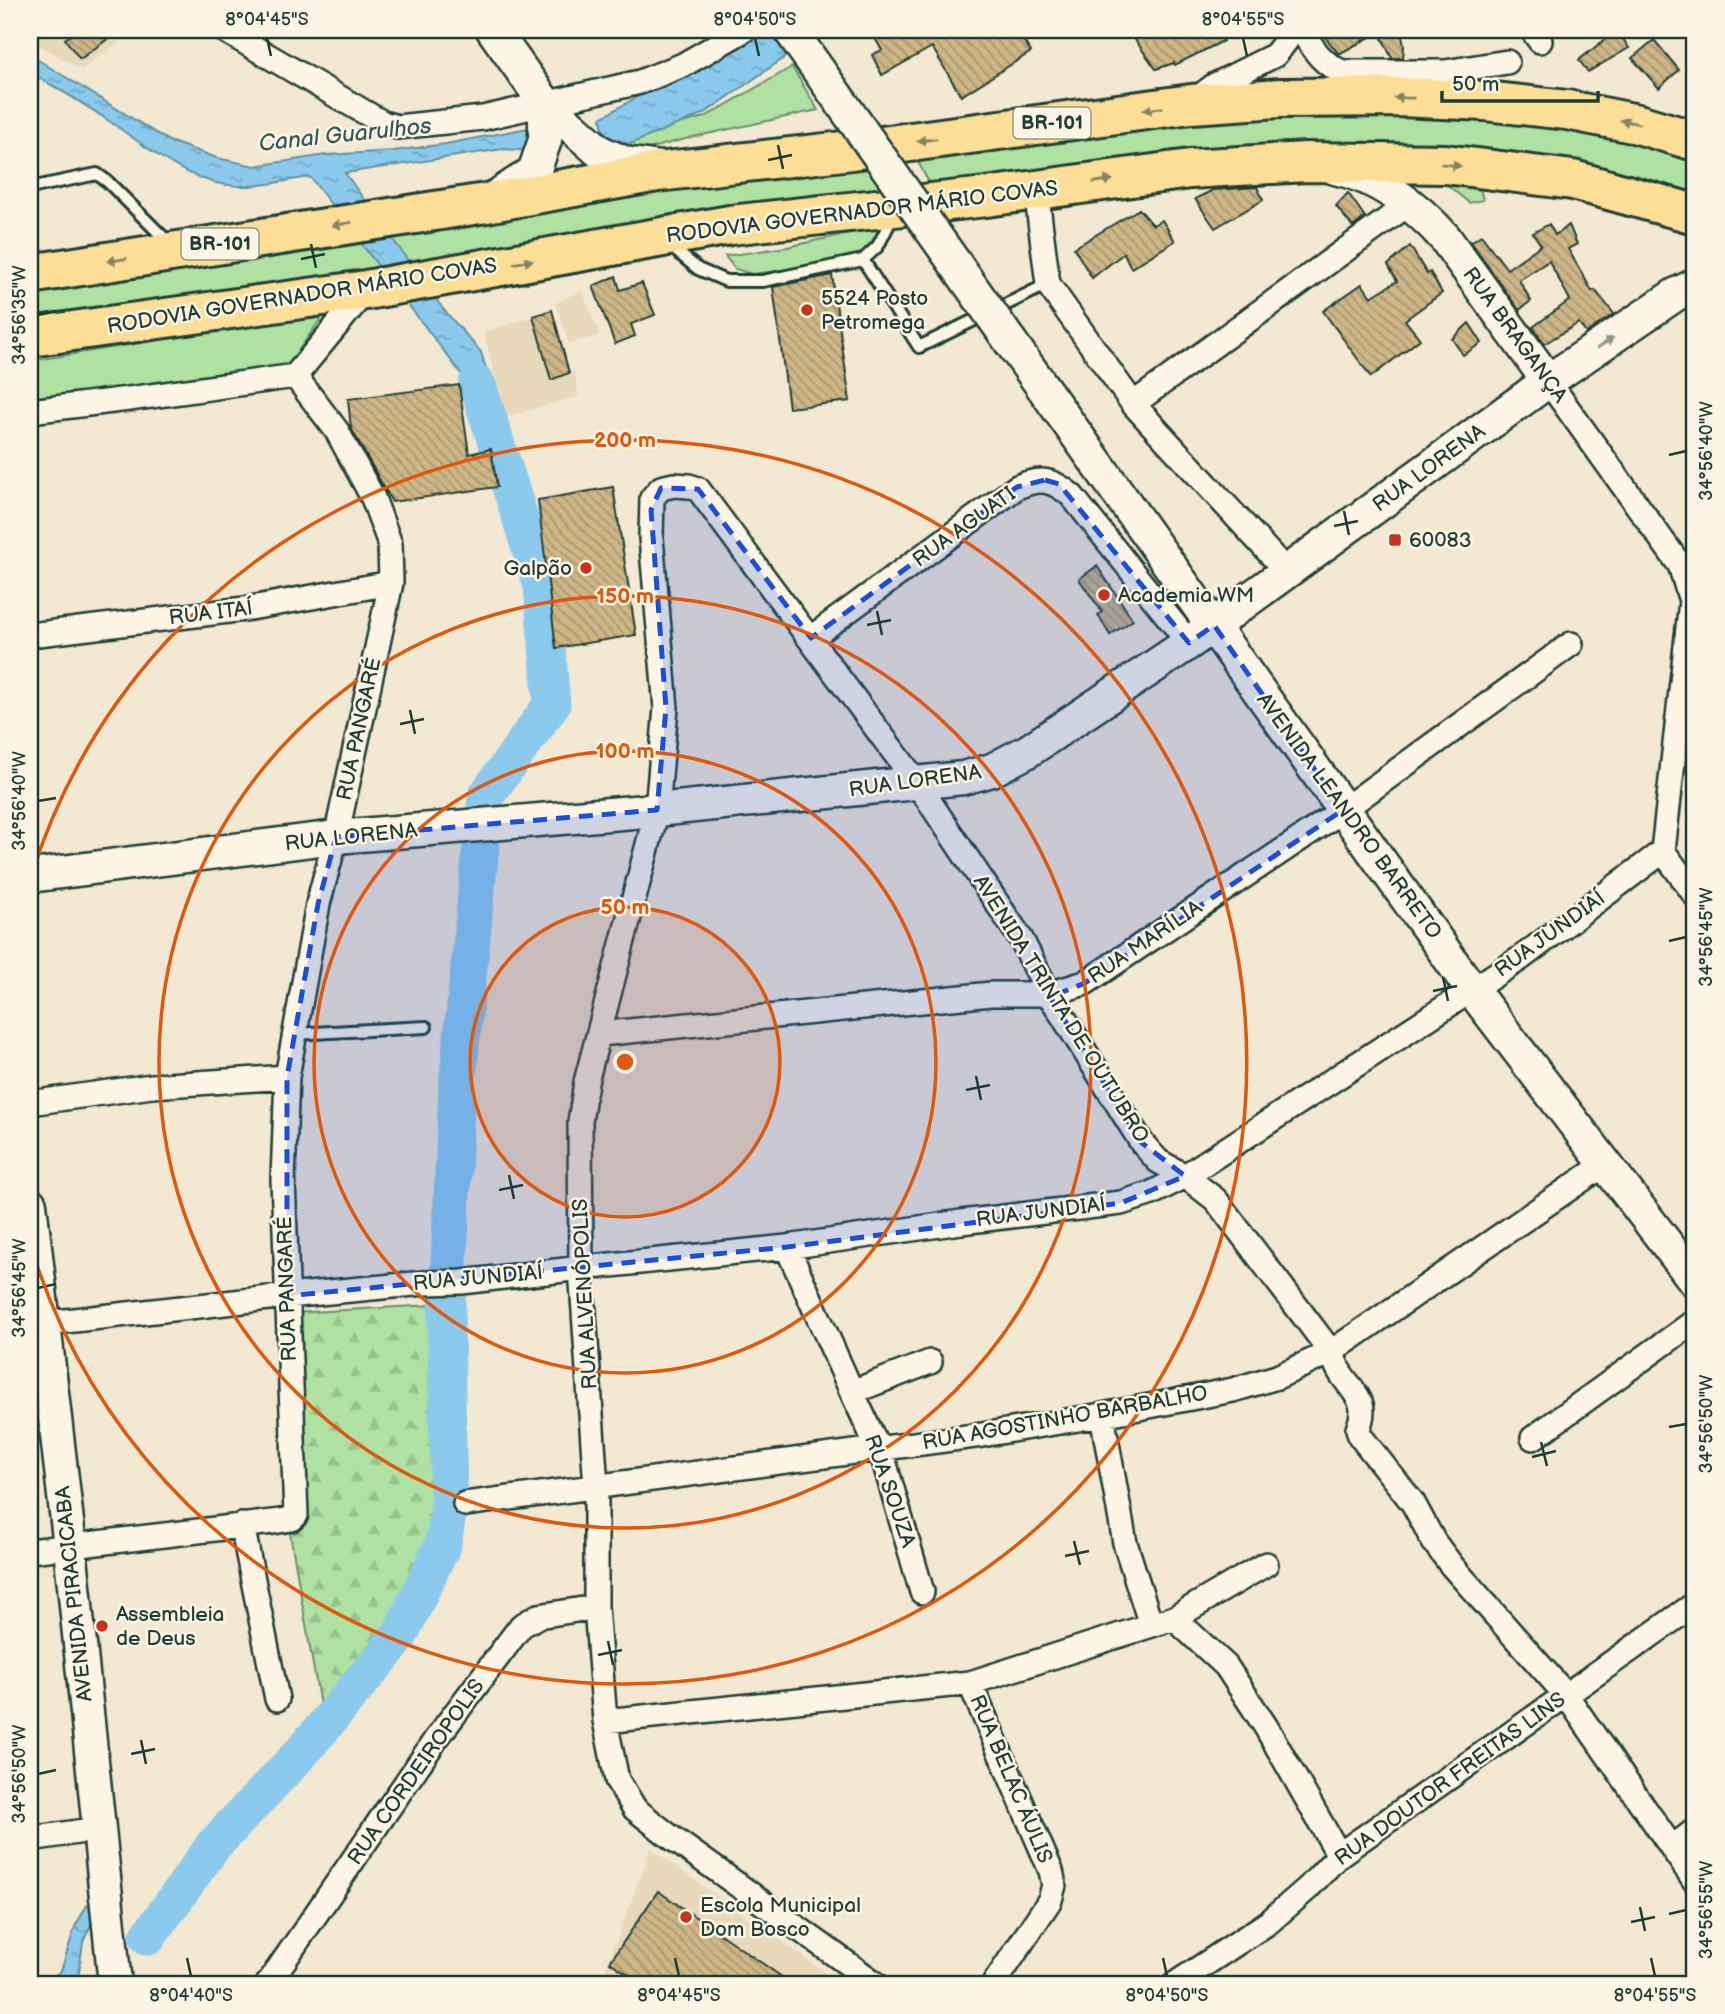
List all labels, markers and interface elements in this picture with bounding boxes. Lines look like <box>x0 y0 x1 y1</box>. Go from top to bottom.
text: 8°04'45"S <box>225 9 309 30</box>
text: 8°04'50"S <box>714 9 797 30</box>
text: 8°04'55"S <box>1202 9 1284 30</box>
scale bar <box>1442 60 1597 104</box>
text: 50 m <box>1452 72 1499 97</box>
one-way arrow <box>1393 92 1415 103</box>
one-way arrow <box>1141 104 1163 115</box>
road number: BR-101 <box>1014 108 1090 139</box>
water label: Canal Guarulhos <box>257 112 433 158</box>
one-way arrow <box>1619 117 1641 128</box>
one-way arrow <box>916 135 938 146</box>
one-way arrow <box>1441 160 1463 171</box>
street label: RODOVIA GOVERNADOR MÁRIO COVAS <box>665 176 1059 248</box>
one-way arrow <box>1092 176 1114 187</box>
one-way arrow <box>331 219 353 230</box>
road number: BR-101 <box>182 228 258 260</box>
street label: RODOVIA GOVERNADOR MÁRIO COVAS <box>105 253 499 339</box>
one-way arrow <box>106 255 128 266</box>
one-way arrow <box>512 256 534 267</box>
street label: RUA BRAGANÇA <box>1457 262 1573 408</box>
text: 34°56'35"W <box>9 265 30 365</box>
place label: 5524 Posto Petromega <box>821 286 928 335</box>
marker: 5524 Posto Petromega <box>799 302 815 318</box>
one-way arrow <box>1596 336 1614 350</box>
text: 34°56'40"W <box>1696 401 1717 501</box>
street label: RUA LORENA <box>1368 419 1490 517</box>
text: 200 m <box>594 428 656 453</box>
street label: RUA AGUATI <box>908 481 1020 573</box>
place label: 60083 <box>1409 528 1472 553</box>
marker: 60083 <box>1387 532 1403 548</box>
place label: Galpão <box>504 556 572 581</box>
marker: Galpão <box>578 560 594 576</box>
place label: Academia WM <box>1118 583 1254 608</box>
text: 150 m <box>596 584 654 609</box>
marker: Academia WM <box>1096 587 1112 603</box>
street label: RUA ITAÍ <box>168 595 254 631</box>
street label: RUA PANGARÉ <box>332 655 386 803</box>
street label: AVENIDA LEANDRO BARRETO <box>1251 688 1447 944</box>
text: 100 m <box>596 739 654 764</box>
text: 34°56'40"W <box>9 751 30 851</box>
street label: RUA LORENA <box>847 759 983 803</box>
street label: RUA LORENA <box>283 818 419 856</box>
street label: AVENIDA TRINTA DE OUTUBRO <box>968 870 1154 1148</box>
street label: RUA JUNDIAÍ <box>1490 885 1610 983</box>
text: 34°56'45"W <box>1696 887 1717 987</box>
text: 50 m <box>601 895 649 920</box>
street label: RUA MARÍLIA <box>1083 895 1207 989</box>
centre of rings <box>613 1050 637 1074</box>
street label: RUA JUNDIAÍ <box>975 1192 1107 1232</box>
street label: RUA ALVENÓPOLIS <box>568 1198 602 1390</box>
street label: RUA PANGARÉ <box>272 1216 302 1362</box>
text: 34°56'45"W <box>9 1238 30 1338</box>
street label: RUA JUNDIAÍ <box>412 1260 544 1296</box>
text: 34°56'50"W <box>1696 1374 1717 1473</box>
street label: RUA AGOSTINHO BARBALHO <box>920 1381 1210 1455</box>
street label: RUA SOUZA <box>859 1431 921 1551</box>
street label: AVENIDA PIRACICABA <box>50 1485 98 1703</box>
place label: Assembleia de Deus <box>116 1602 224 1651</box>
marker: Assembleia de Deus <box>94 1618 110 1634</box>
street label: RUA CORDEIROPOLIS <box>342 1674 490 1870</box>
street label: RUA DOUTOR FREITAS LINS <box>1330 1687 1570 1871</box>
street label: RUA BELAC ÁULIS <box>964 1691 1058 1867</box>
text: 34°56'50"W <box>9 1724 30 1823</box>
text: 34°56'55"W <box>1696 1860 1717 1959</box>
place label: Escola Municipal Dom Bosco <box>700 1893 861 1942</box>
marker: Escola Municipal Dom Bosco <box>678 1909 694 1925</box>
text: 8°04'40"S <box>149 1985 233 2006</box>
text: 8°04'45"S <box>637 1985 721 2006</box>
text: 8°04'50"S <box>1126 1985 1209 2006</box>
text: 8°04'55"S <box>1614 1985 1696 2006</box>

